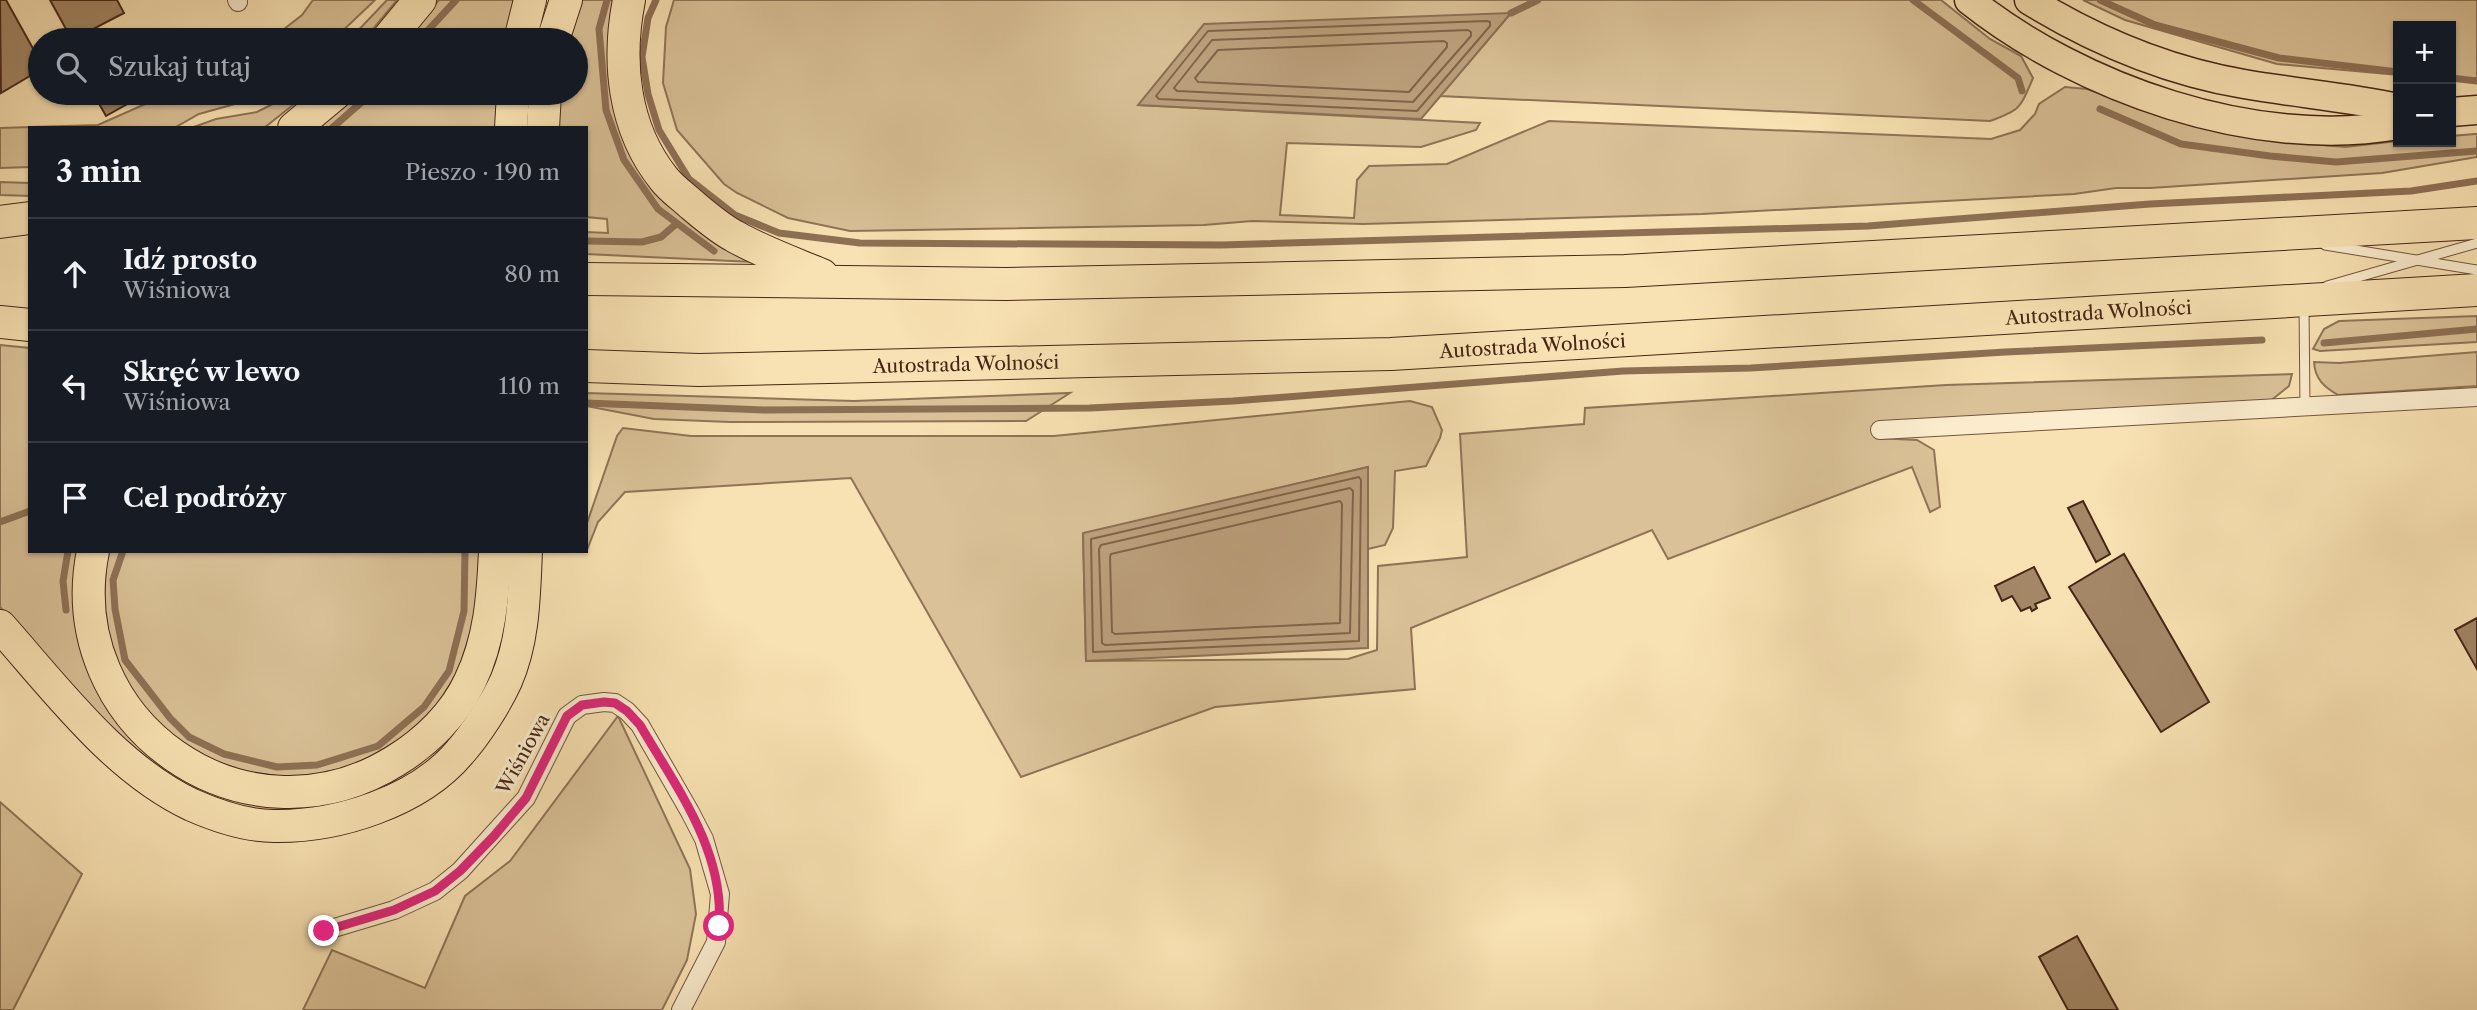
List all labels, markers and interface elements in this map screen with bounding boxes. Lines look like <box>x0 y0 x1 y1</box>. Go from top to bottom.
map controls <box>2393 21 2456 147</box>
button: + <box>2393 21 2456 84</box>
search box <box>28 28 588 105</box>
icon: search <box>52 48 90 86</box>
text: Szukaj tutaj <box>108 51 251 83</box>
button: − <box>2393 84 2456 147</box>
text: 3 min <box>56 153 142 190</box>
text: Pieszo · 190 m <box>405 158 560 186</box>
text: Idź prosto <box>123 244 257 276</box>
icon: ahead <box>56 255 94 293</box>
text: 80 m <box>504 260 560 288</box>
text: Wiśniowa <box>123 276 231 304</box>
street label: Autostrada Wolności <box>2004 295 2193 329</box>
street label: Autostrada Wolności <box>1438 329 1627 363</box>
street label: Autostrada Wolności <box>871 350 1060 378</box>
text: Skręć w lewo <box>123 356 300 388</box>
icon: left <box>56 367 94 405</box>
text: 110 m <box>499 372 560 400</box>
text: Wiśniowa <box>123 388 231 416</box>
icon: arrive <box>56 479 94 517</box>
text: Cel podróży <box>123 482 286 514</box>
street label: Wiśniowa <box>491 710 555 799</box>
route start <box>703 910 734 941</box>
route end <box>308 915 339 946</box>

